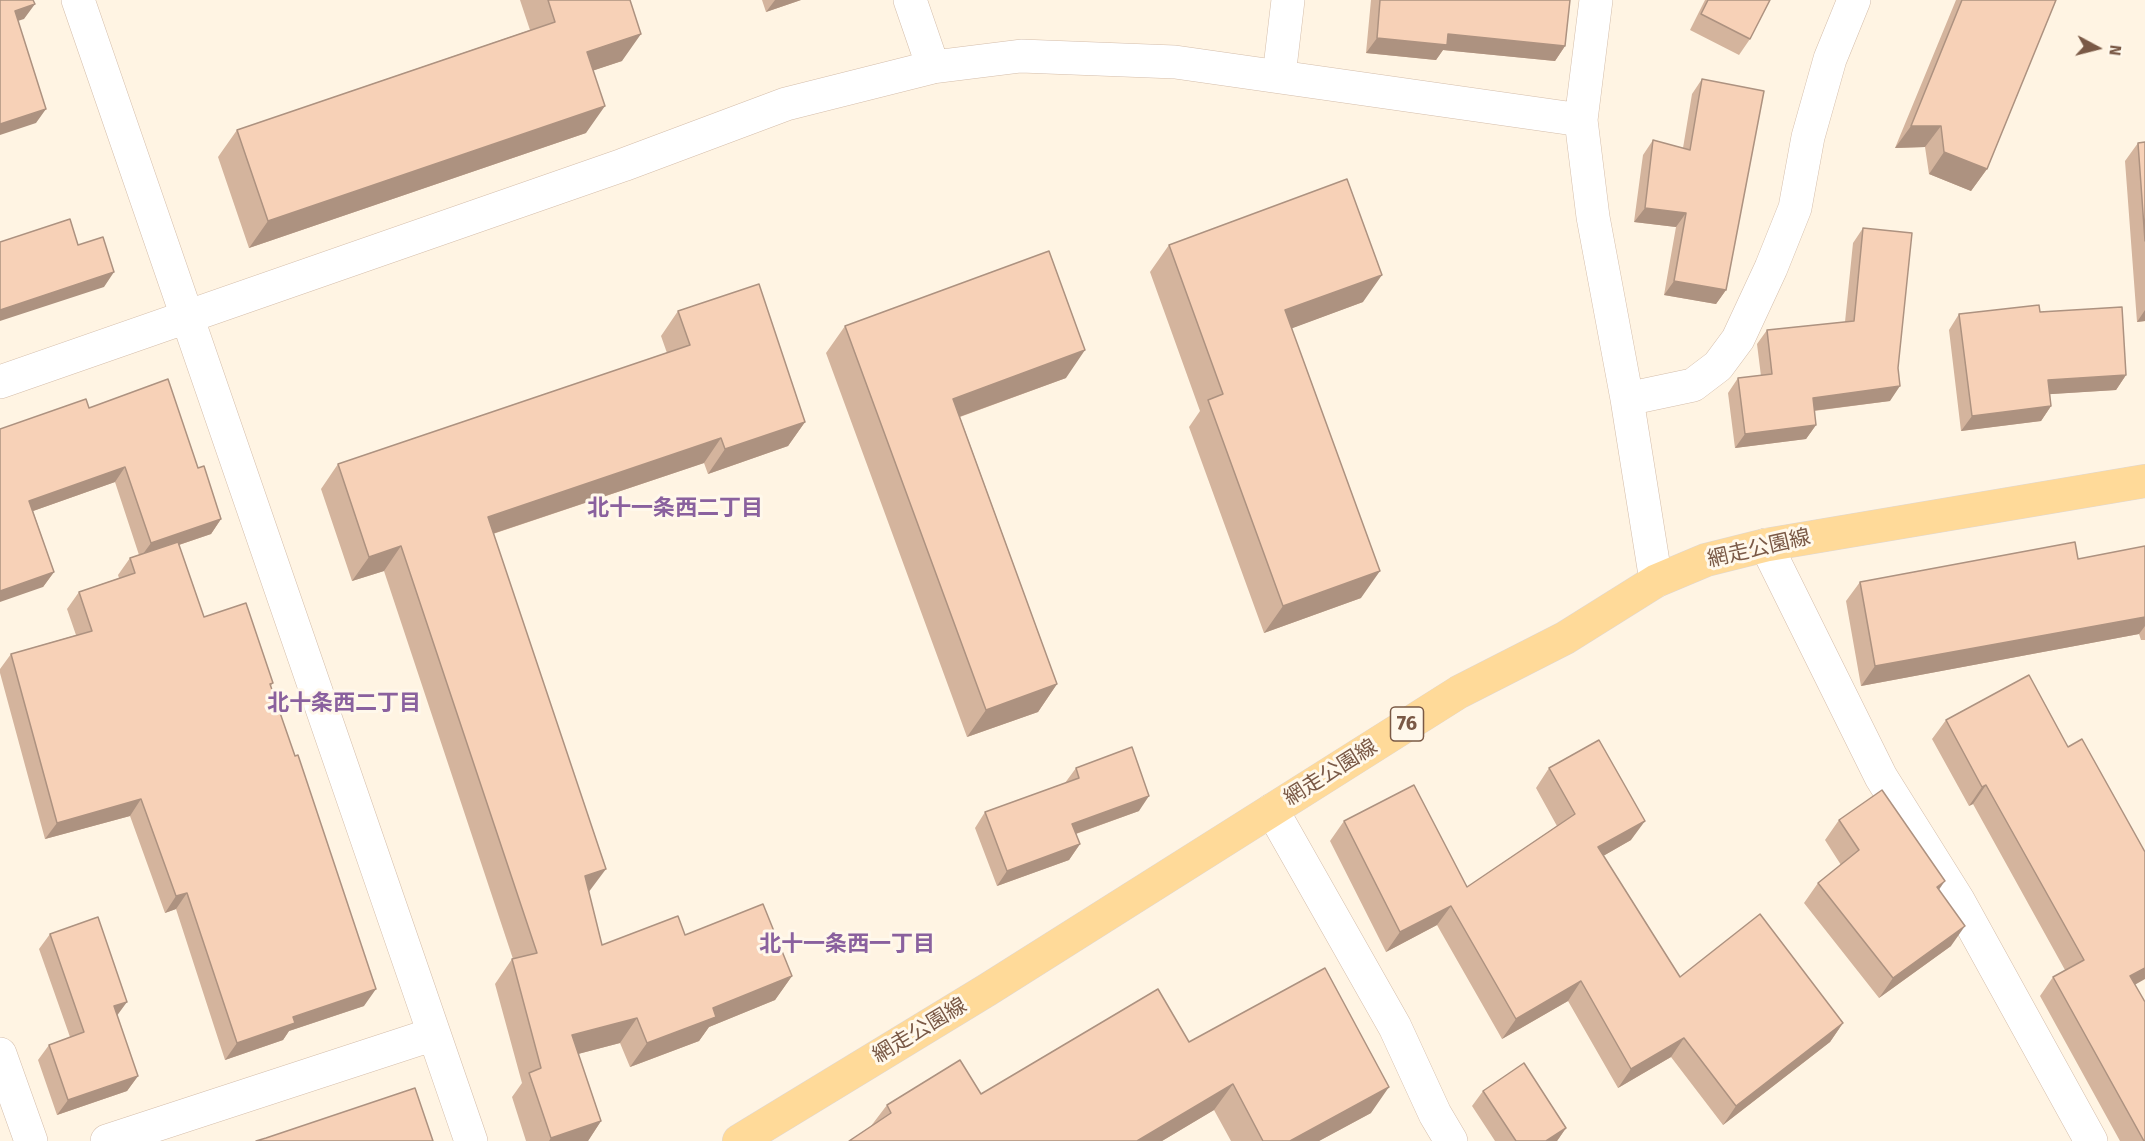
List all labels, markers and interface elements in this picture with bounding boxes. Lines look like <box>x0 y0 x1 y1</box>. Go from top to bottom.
north arrow <box>2067 18 2127 78</box>
text: N <box>2105 44 2125 57</box>
district label: 北十一条西二丁目 <box>587 496 763 522</box>
street label: 網走公園線 <box>1705 525 1813 573</box>
district label: 北十条西二丁目 <box>267 691 421 717</box>
road number: 76 <box>1390 707 1424 741</box>
street label: 網走公園線 <box>1280 734 1382 812</box>
district label: 北十一条西一丁目 <box>759 932 935 958</box>
street label: 網走公園線 <box>869 993 971 1069</box>

